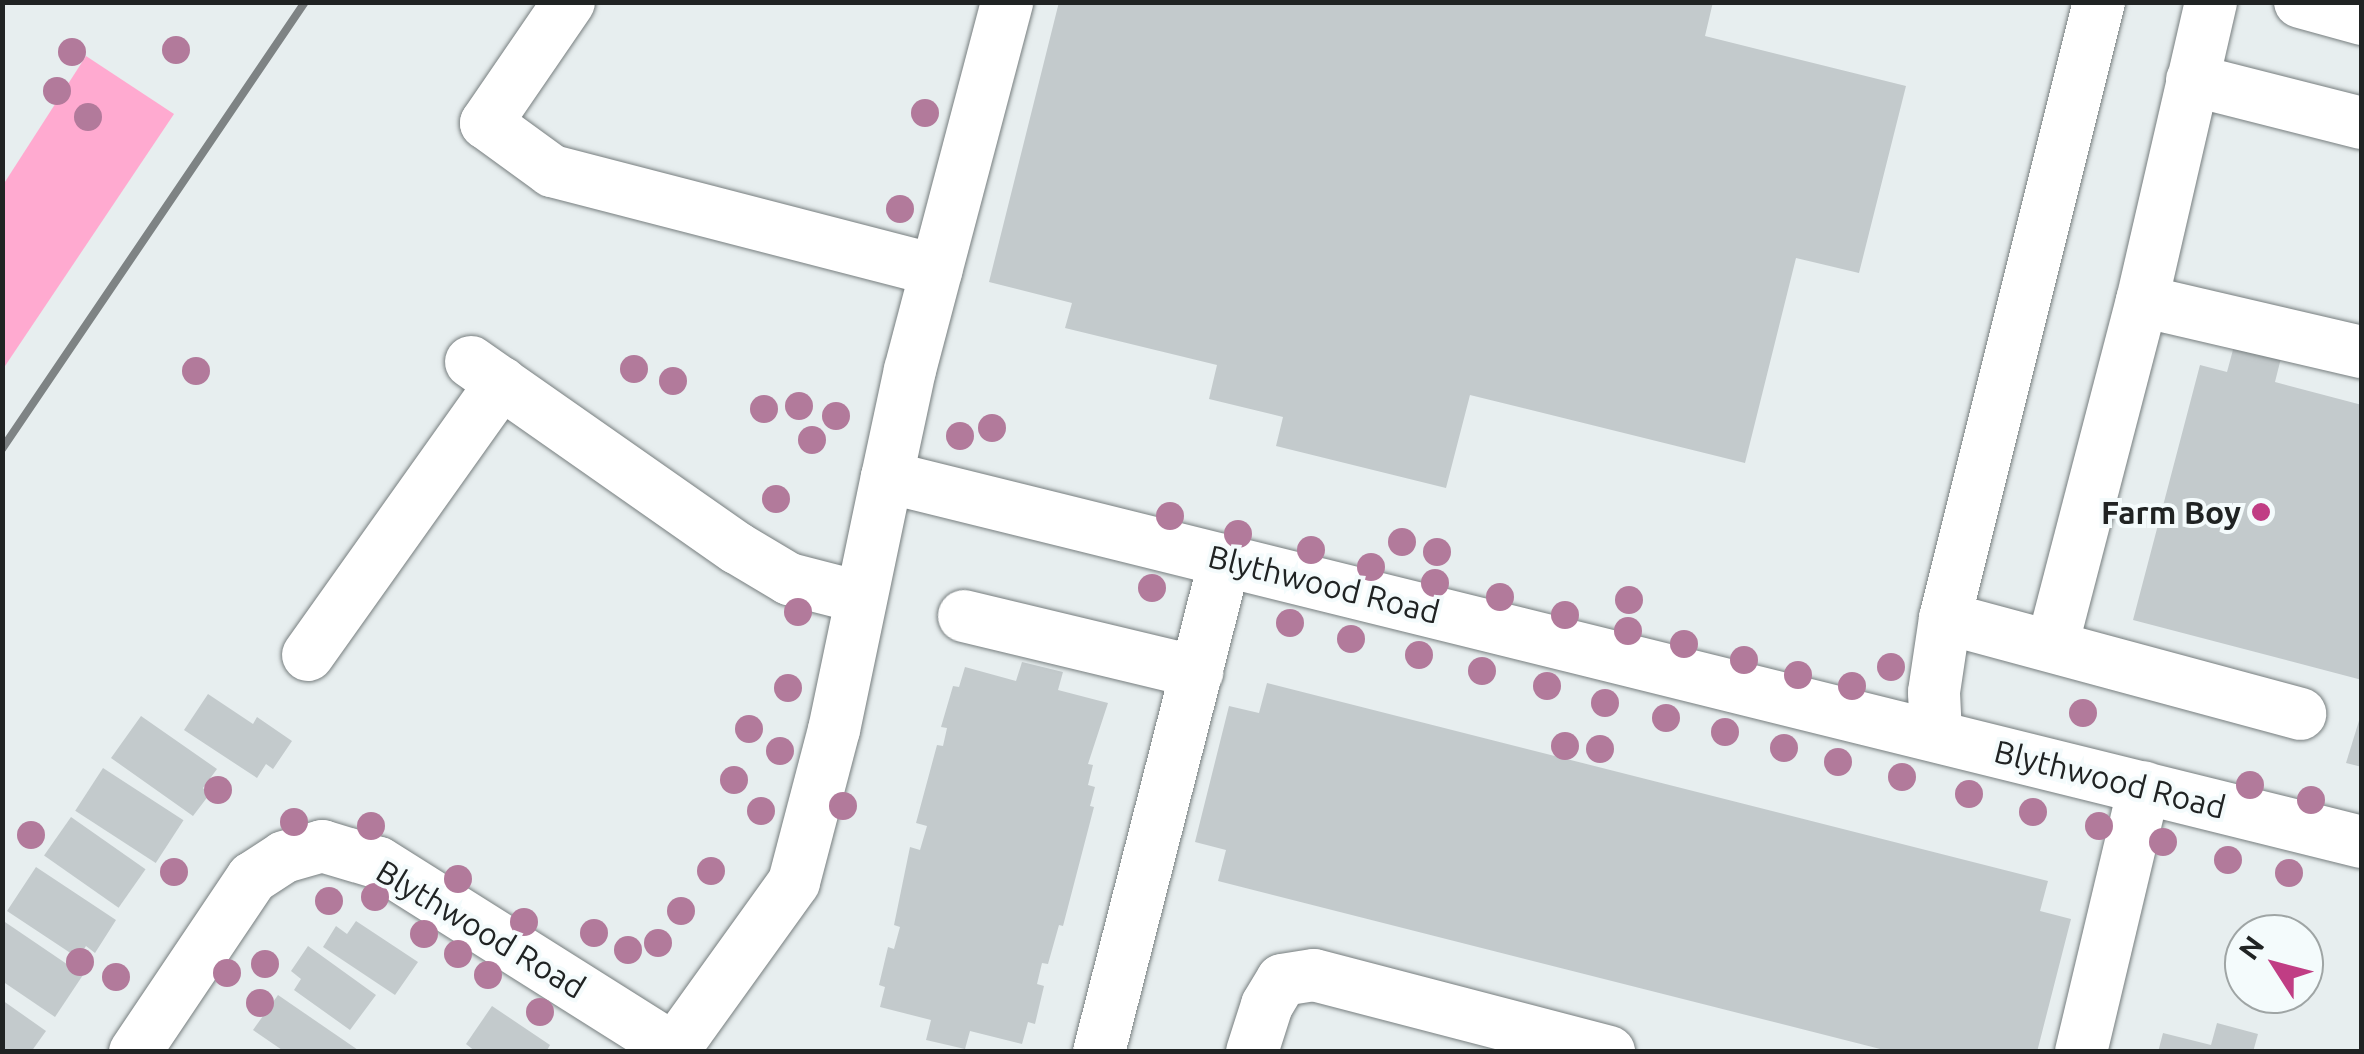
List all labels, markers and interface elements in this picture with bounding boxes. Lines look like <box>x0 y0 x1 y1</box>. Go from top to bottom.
place label: Farm Boy <box>2101 493 2241 531</box>
marker: Farm Boy <box>2250 501 2272 523</box>
street label: Blythwood Road <box>1204 537 1444 631</box>
street label: Blythwood Road <box>1990 732 2230 826</box>
street label: Blythwood Road <box>370 852 592 1006</box>
north arrow <box>2224 914 2324 1014</box>
text: N <box>2232 930 2270 965</box>

